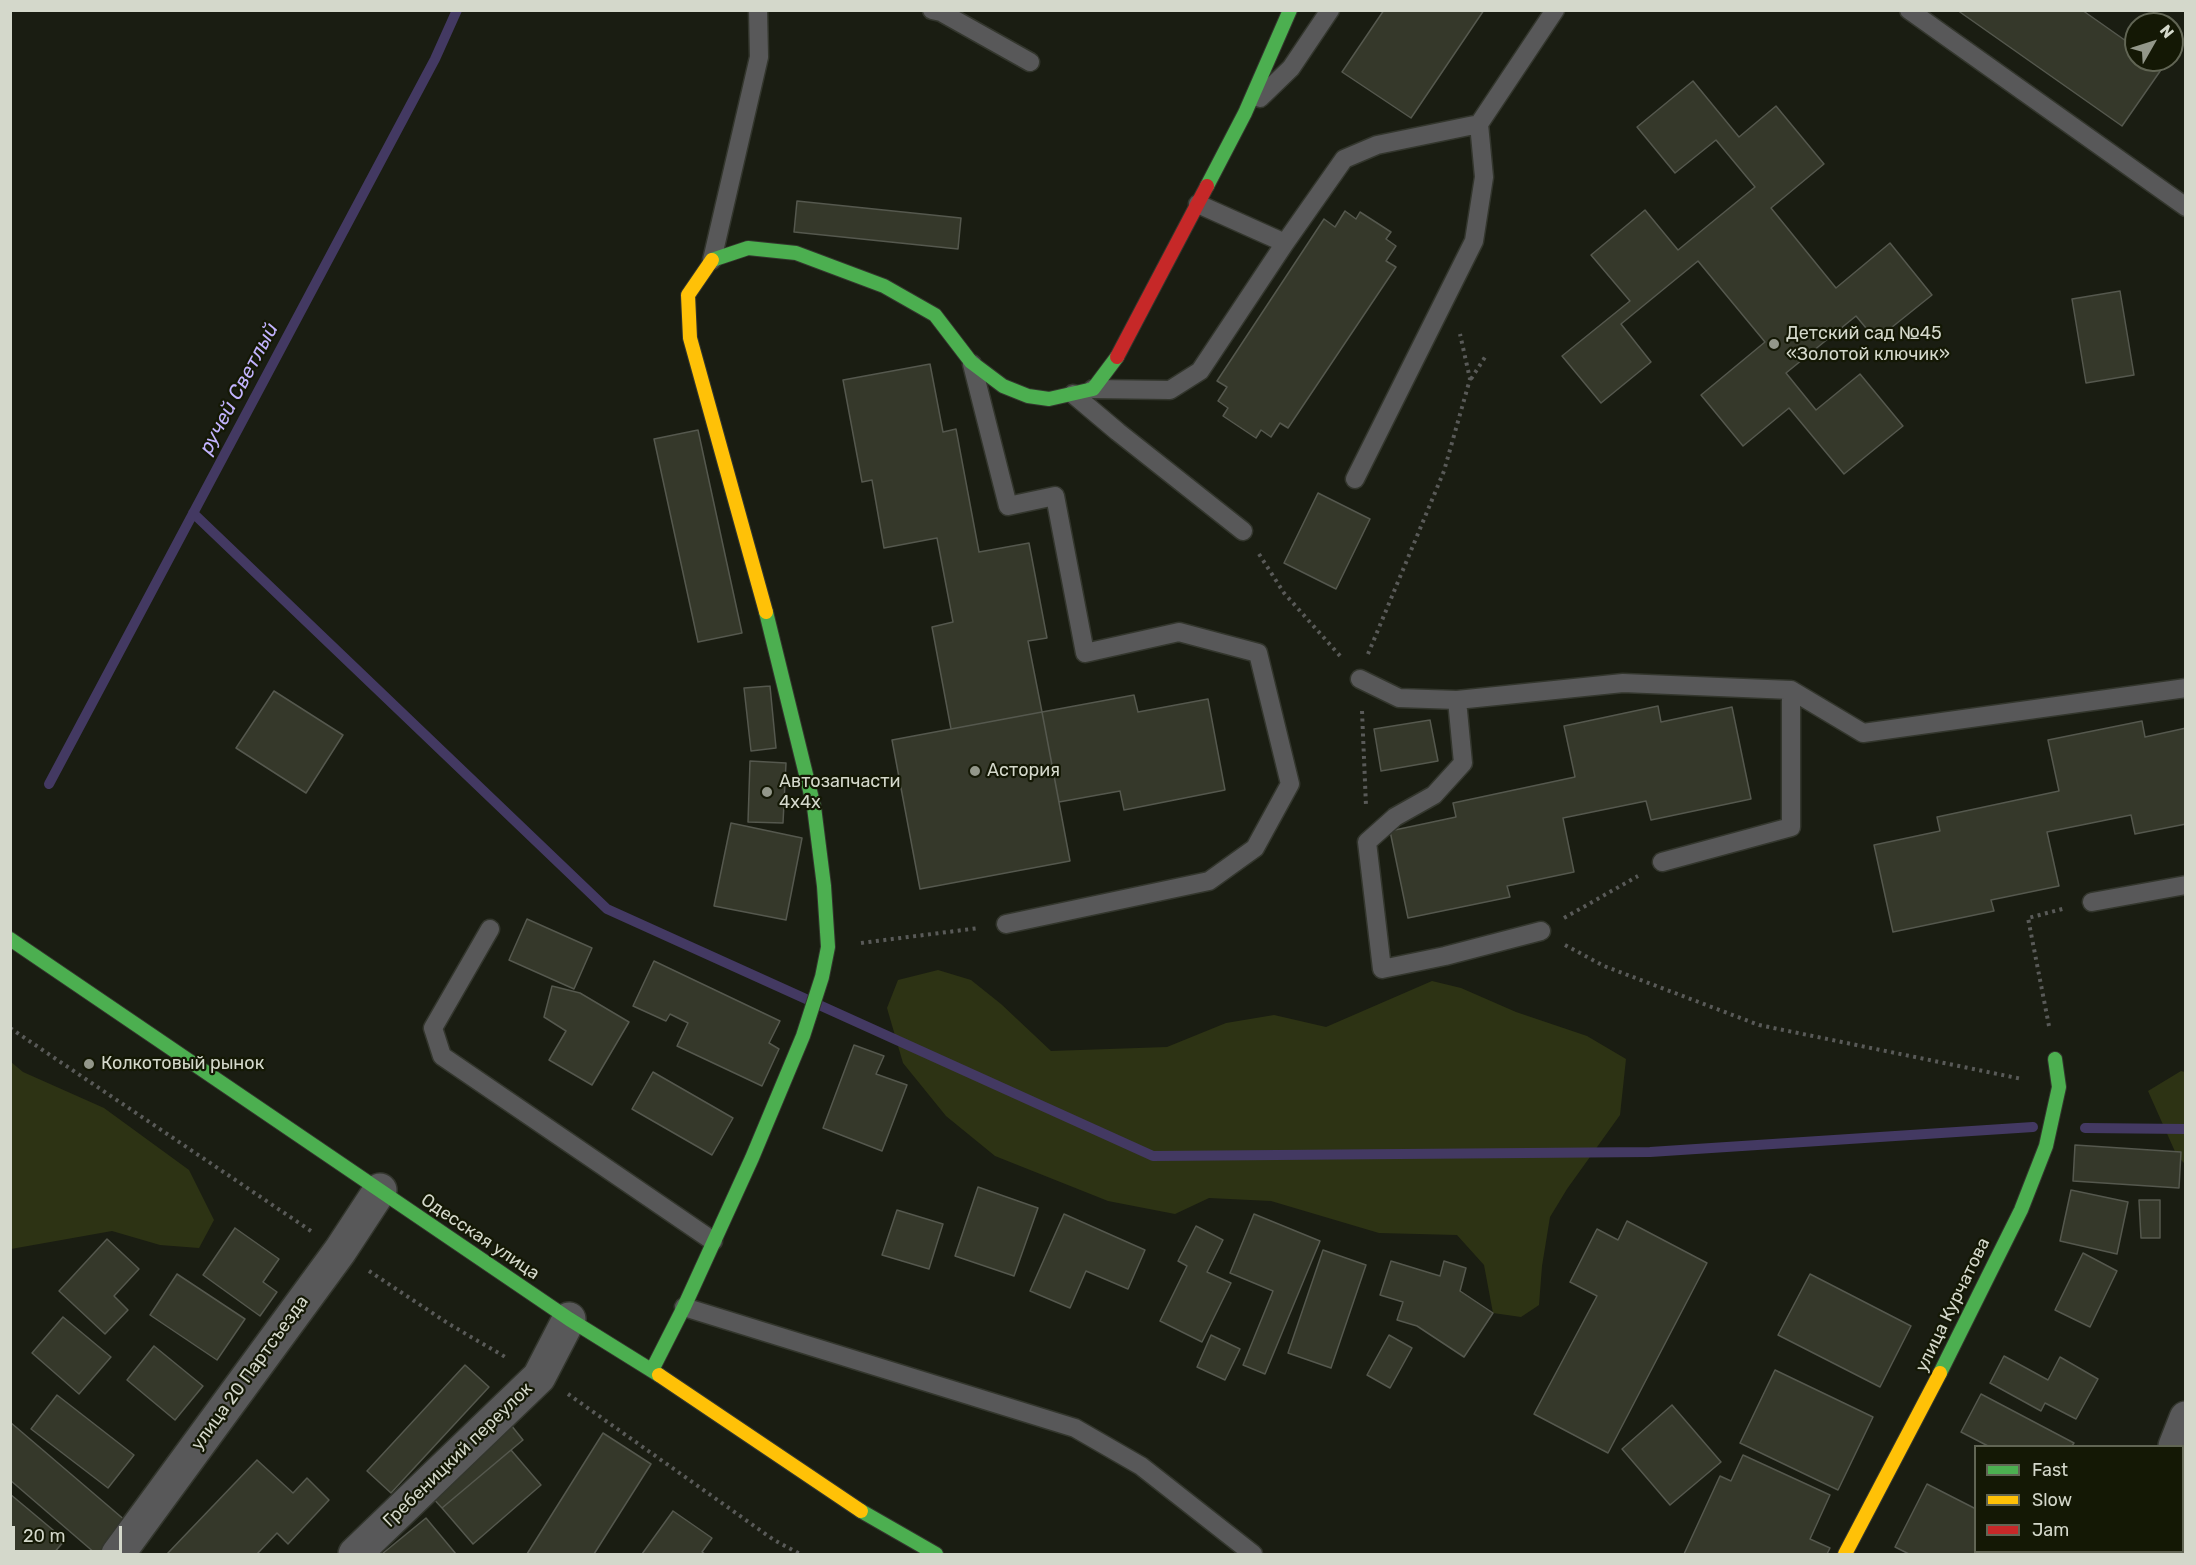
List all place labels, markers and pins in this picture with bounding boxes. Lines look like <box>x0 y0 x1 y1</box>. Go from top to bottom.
place label: Детский сад №45 «Золотой ключик» <box>1786 323 1950 366</box>
marker: Детский сад №45 «Золотой ключик» <box>1767 337 1781 351</box>
place label: Астория <box>987 760 1060 782</box>
marker: Астория <box>968 764 982 778</box>
place label: Автозапчасти 4х4х <box>779 771 900 814</box>
marker: Автозапчасти 4х4х <box>760 785 774 799</box>
place label: Колкотовый рынок <box>101 1053 264 1075</box>
marker: Колкотовый рынок <box>82 1057 96 1071</box>

